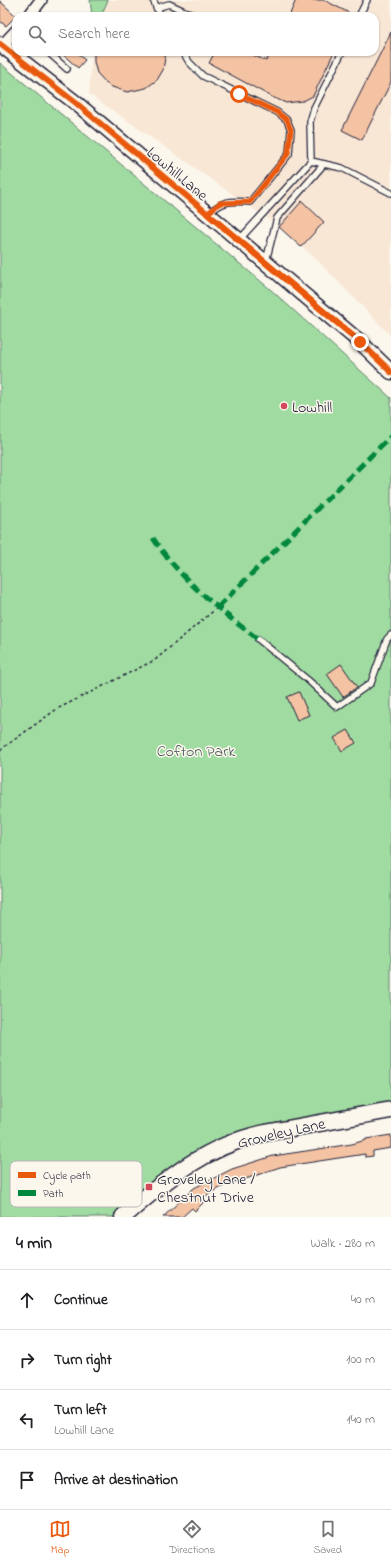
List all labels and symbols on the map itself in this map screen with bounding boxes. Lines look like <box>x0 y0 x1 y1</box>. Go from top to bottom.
route start <box>230 85 248 103</box>
street label: Lowhill Lane <box>141 142 213 208</box>
route end <box>351 333 369 351</box>
place label: Lowhill <box>292 396 333 420</box>
marker: Lowhill <box>279 401 289 411</box>
park label: Cofton Park <box>157 740 236 764</box>
street label: Groveley Lane <box>235 1112 329 1156</box>
legend <box>10 1161 142 1207</box>
text: Cycle path <box>43 1168 91 1185</box>
place label: Groveley Lane / Chestnut Drive <box>157 1168 256 1210</box>
marker: Groveley Lane / Chestnut Drive <box>144 1182 154 1192</box>
text: Path <box>43 1186 64 1202</box>

